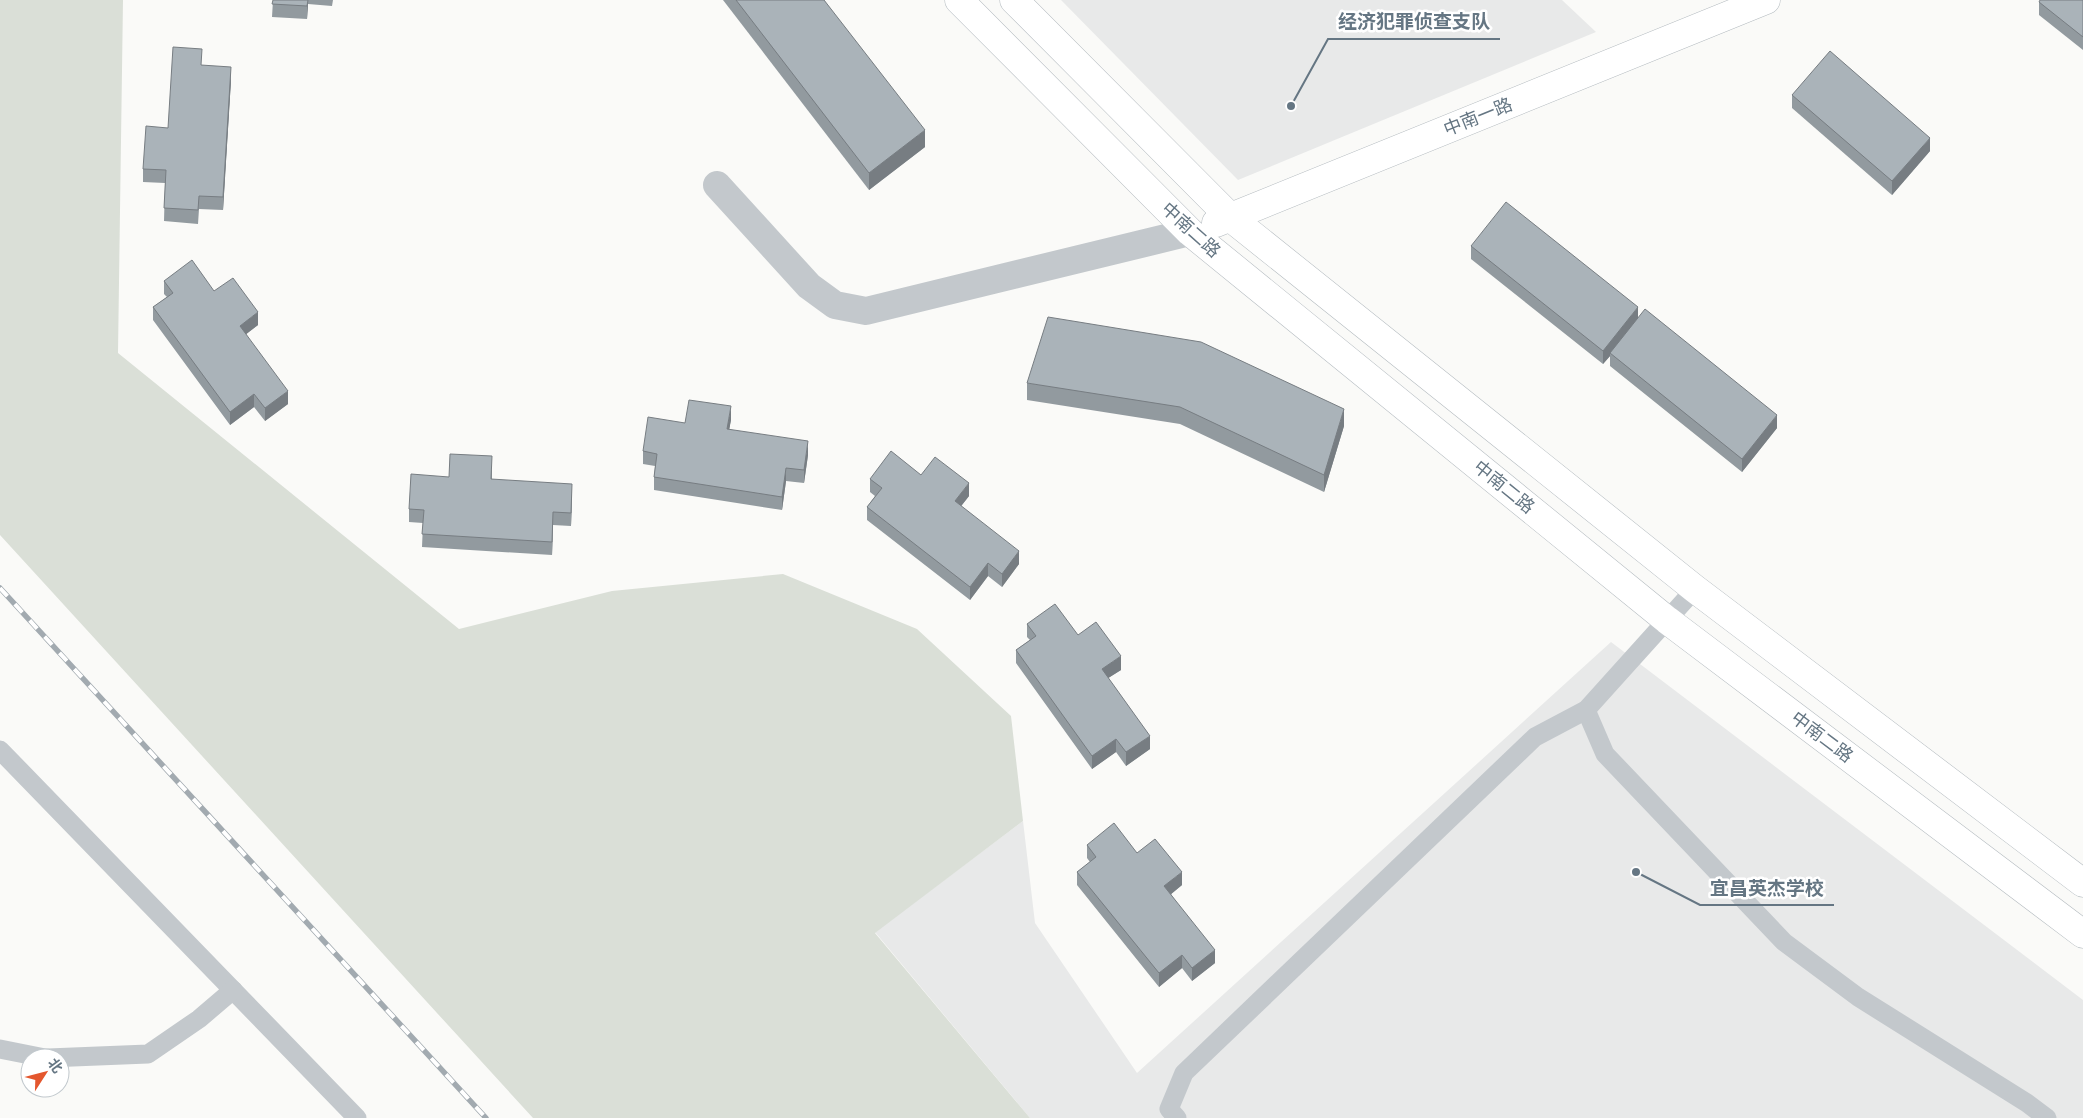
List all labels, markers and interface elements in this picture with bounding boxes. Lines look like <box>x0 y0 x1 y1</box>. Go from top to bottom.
callout: 经济犯罪侦查支队 <box>1328 5 1500 39</box>
text: 经济犯罪侦查支队 <box>1338 10 1490 32</box>
street label: 中南一路 <box>1441 93 1515 140</box>
street label: 中南二路 <box>1158 198 1225 262</box>
street label: 中南二路 <box>1470 456 1539 517</box>
street label: 中南二路 <box>1787 707 1857 767</box>
callout: 宜昌英杰学校 <box>1700 871 1834 905</box>
text: 宜昌英杰学校 <box>1710 877 1824 899</box>
north arrow <box>20 1048 70 1098</box>
text: 北 <box>45 1055 66 1076</box>

